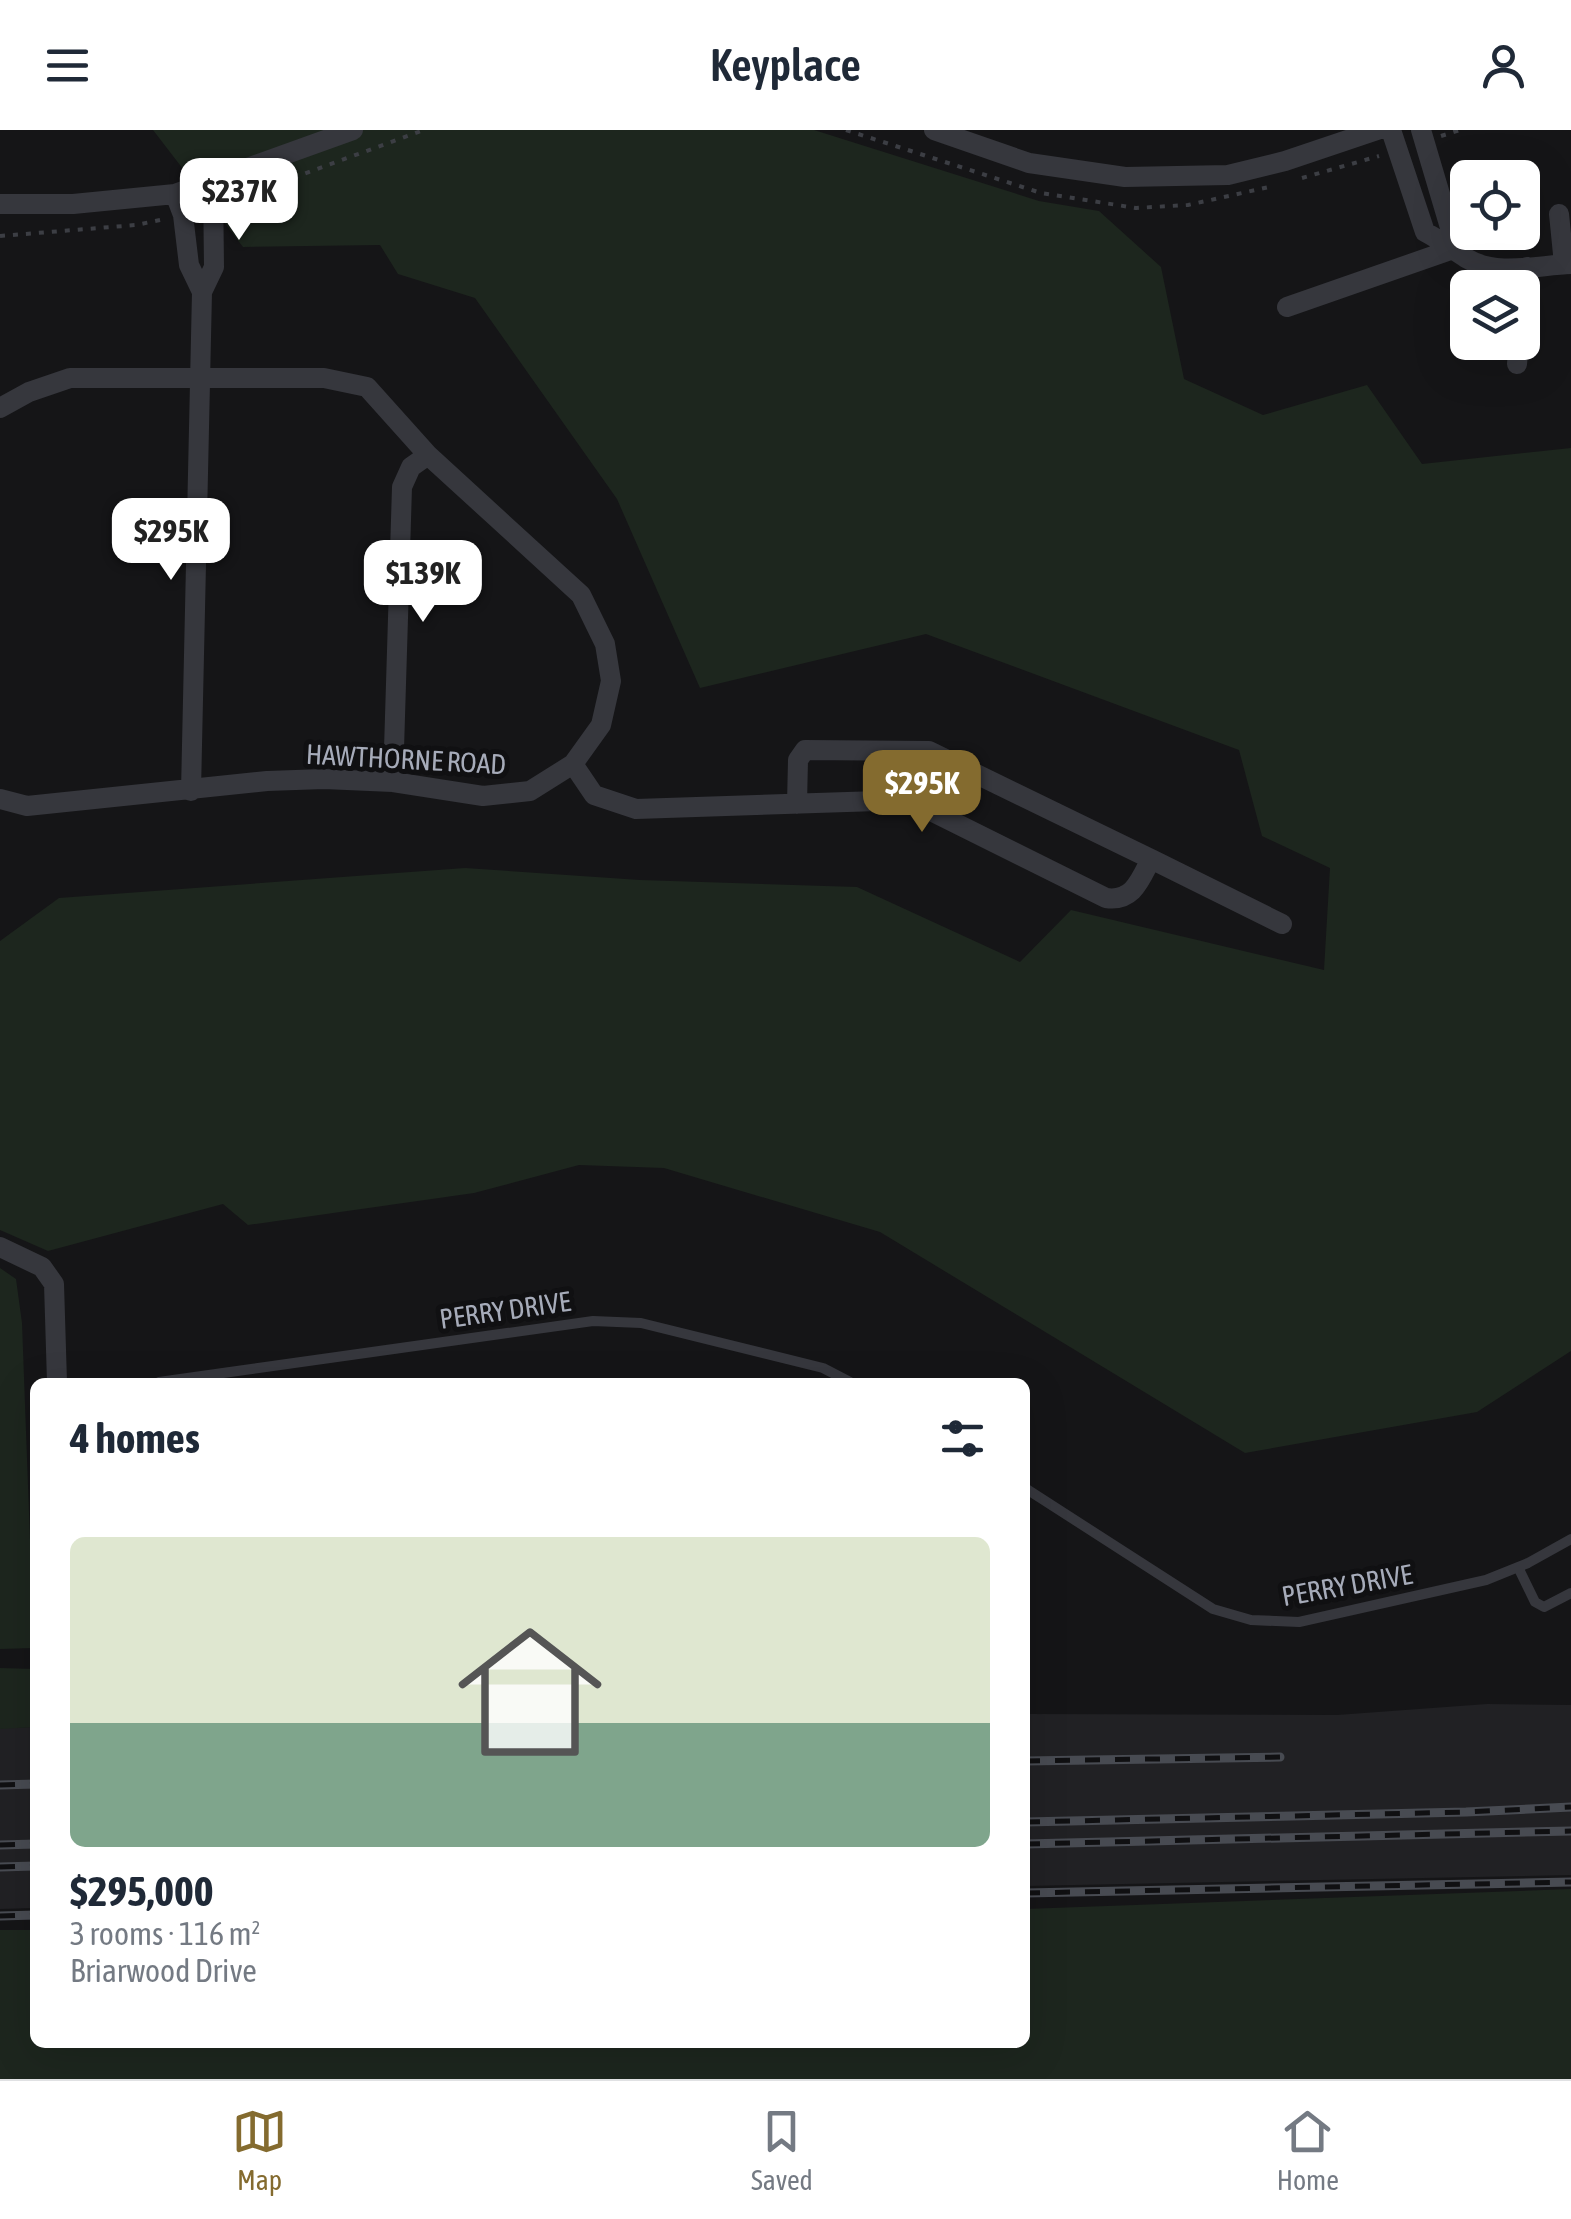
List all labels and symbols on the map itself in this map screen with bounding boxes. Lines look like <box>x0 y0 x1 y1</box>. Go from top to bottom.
pin: $237K <box>169 158 309 243</box>
pin: $295K <box>101 498 241 583</box>
pin: $139K <box>353 540 493 625</box>
street label: HAWTHORNE ROAD <box>305 738 507 780</box>
pin: $295K <box>852 750 992 835</box>
street label: PERRY DRIVE <box>437 1285 573 1335</box>
street label: PERRY DRIVE <box>1279 1558 1415 1612</box>

